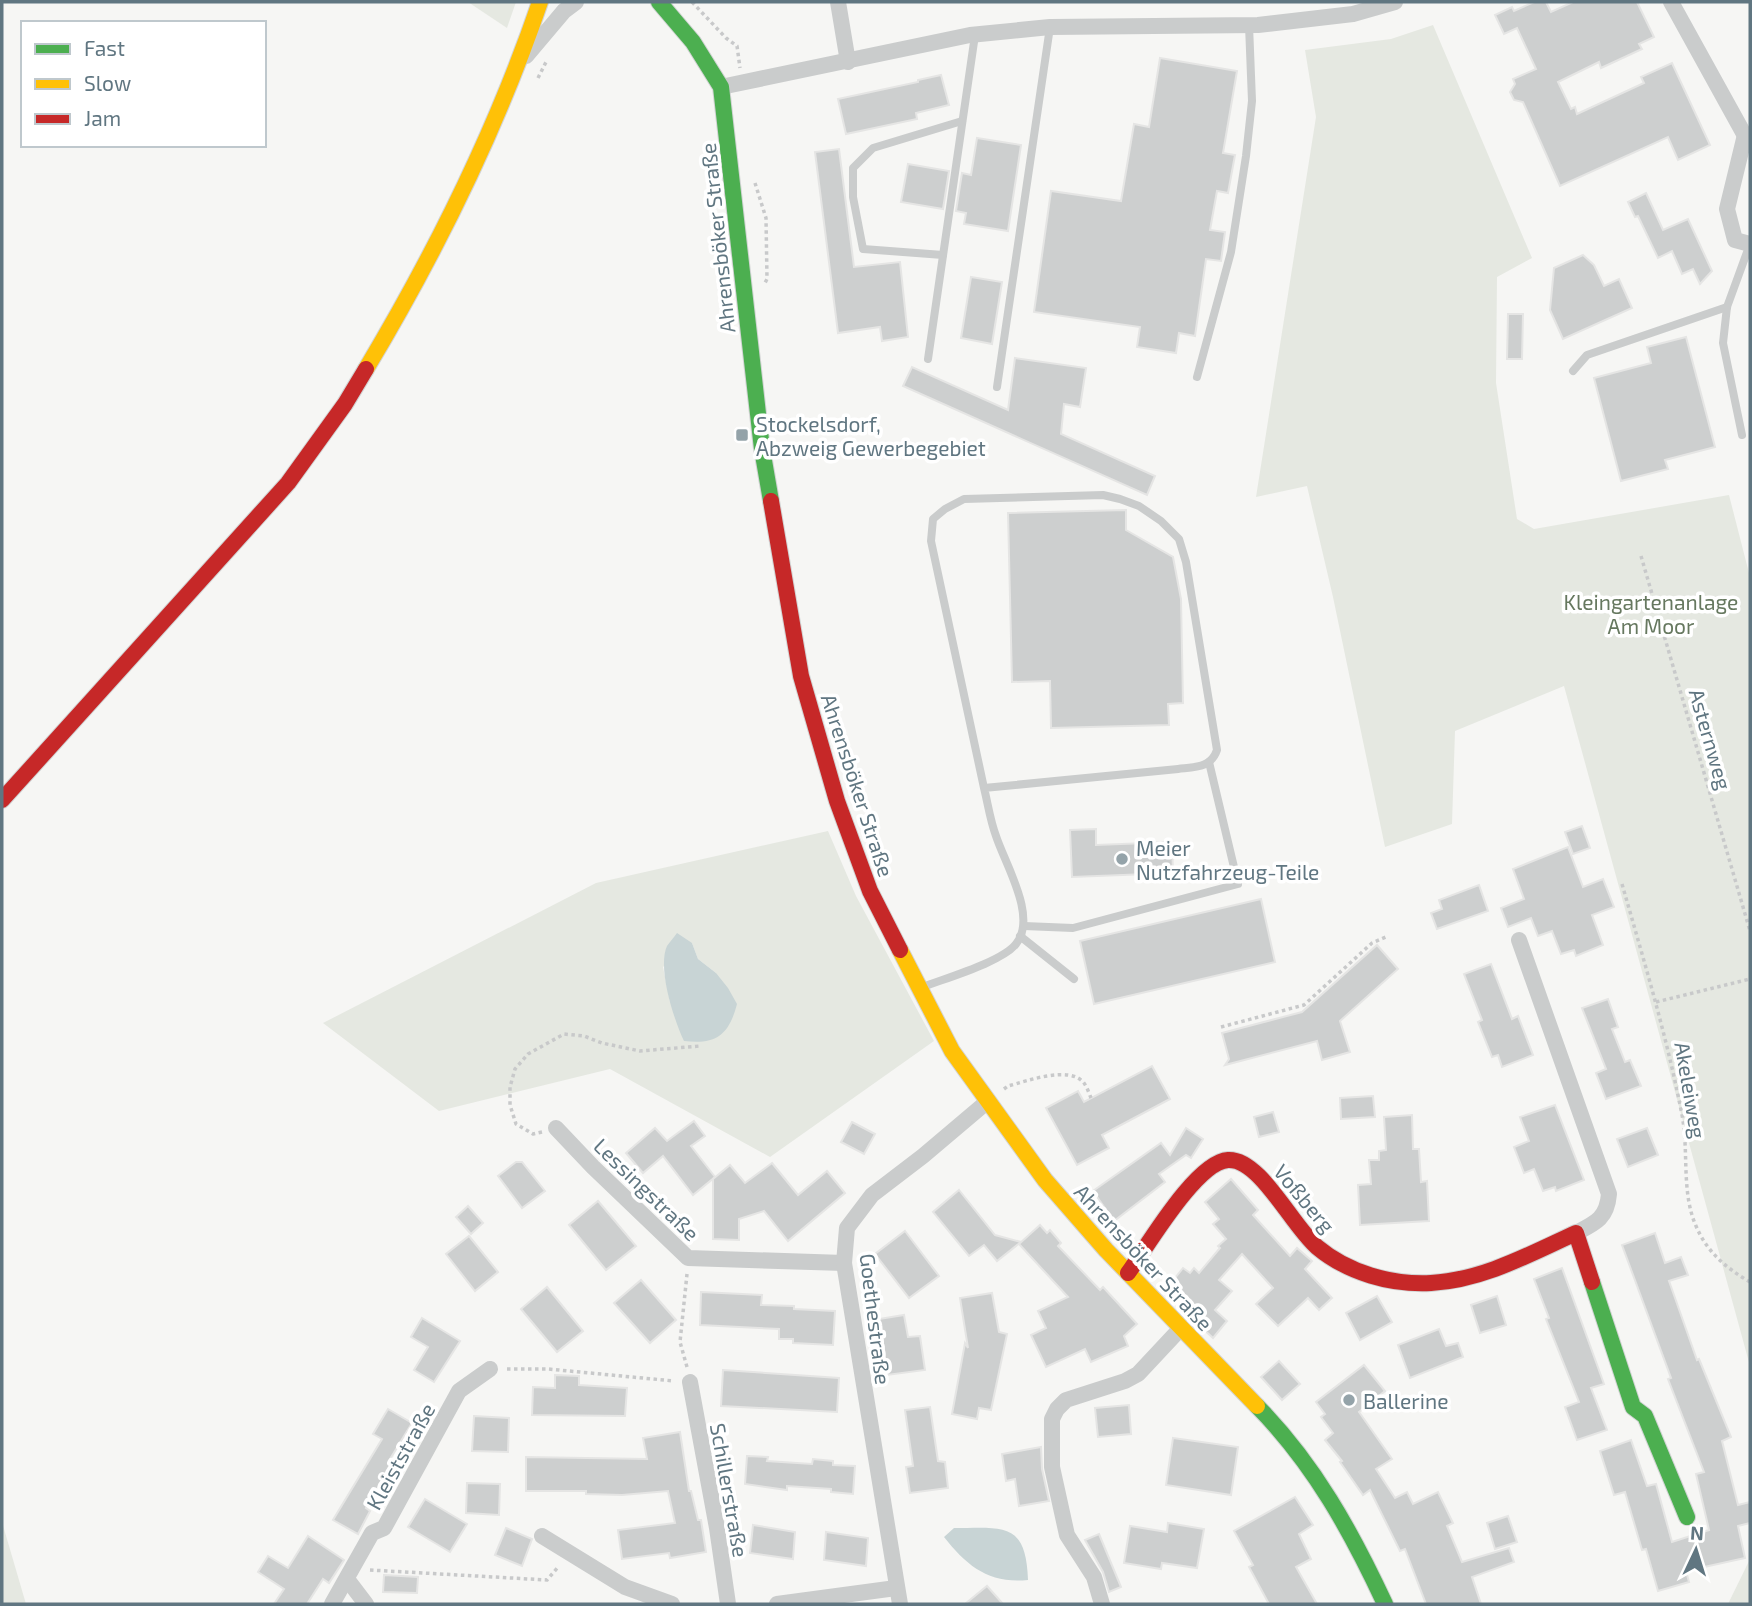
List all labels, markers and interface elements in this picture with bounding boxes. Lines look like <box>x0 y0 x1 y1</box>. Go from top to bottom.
legend <box>21 21 266 147</box>
text: Fast <box>84 35 125 60</box>
text: Slow <box>84 70 131 95</box>
text: Jam <box>84 105 121 130</box>
street label: Ahrensböker Straße <box>695 142 739 334</box>
place label: Stockelsdorf, Abzweig Gewerbegebiet <box>756 411 986 460</box>
marker: Stockelsdorf, Abzweig Gewerbegebiet <box>734 427 750 443</box>
park label: Kleingartenanlage Am Moor <box>1564 589 1738 638</box>
street label: Asternweg <box>1685 686 1737 793</box>
street label: Ahrensböker Straße <box>817 690 899 880</box>
place label: Meier Nutzfahrzeug-Teile <box>1136 835 1319 884</box>
marker: Meier Nutzfahrzeug-Teile <box>1114 851 1130 867</box>
street label: Akeleiweg <box>1670 1040 1712 1141</box>
street label: Lessingstraße <box>589 1133 705 1245</box>
street label: Voßberg <box>1269 1159 1341 1237</box>
street label: Ahrensböker Straße <box>1070 1179 1218 1335</box>
street label: Goethestraße <box>856 1252 896 1386</box>
place label: Ballerine <box>1363 1388 1448 1413</box>
marker: Ballerine <box>1341 1392 1357 1408</box>
street label: Kleiststraße <box>360 1398 440 1514</box>
street label: Schillerstraße <box>706 1421 754 1559</box>
north arrow <box>1661 1515 1731 1585</box>
text: N <box>1690 1521 1705 1544</box>

